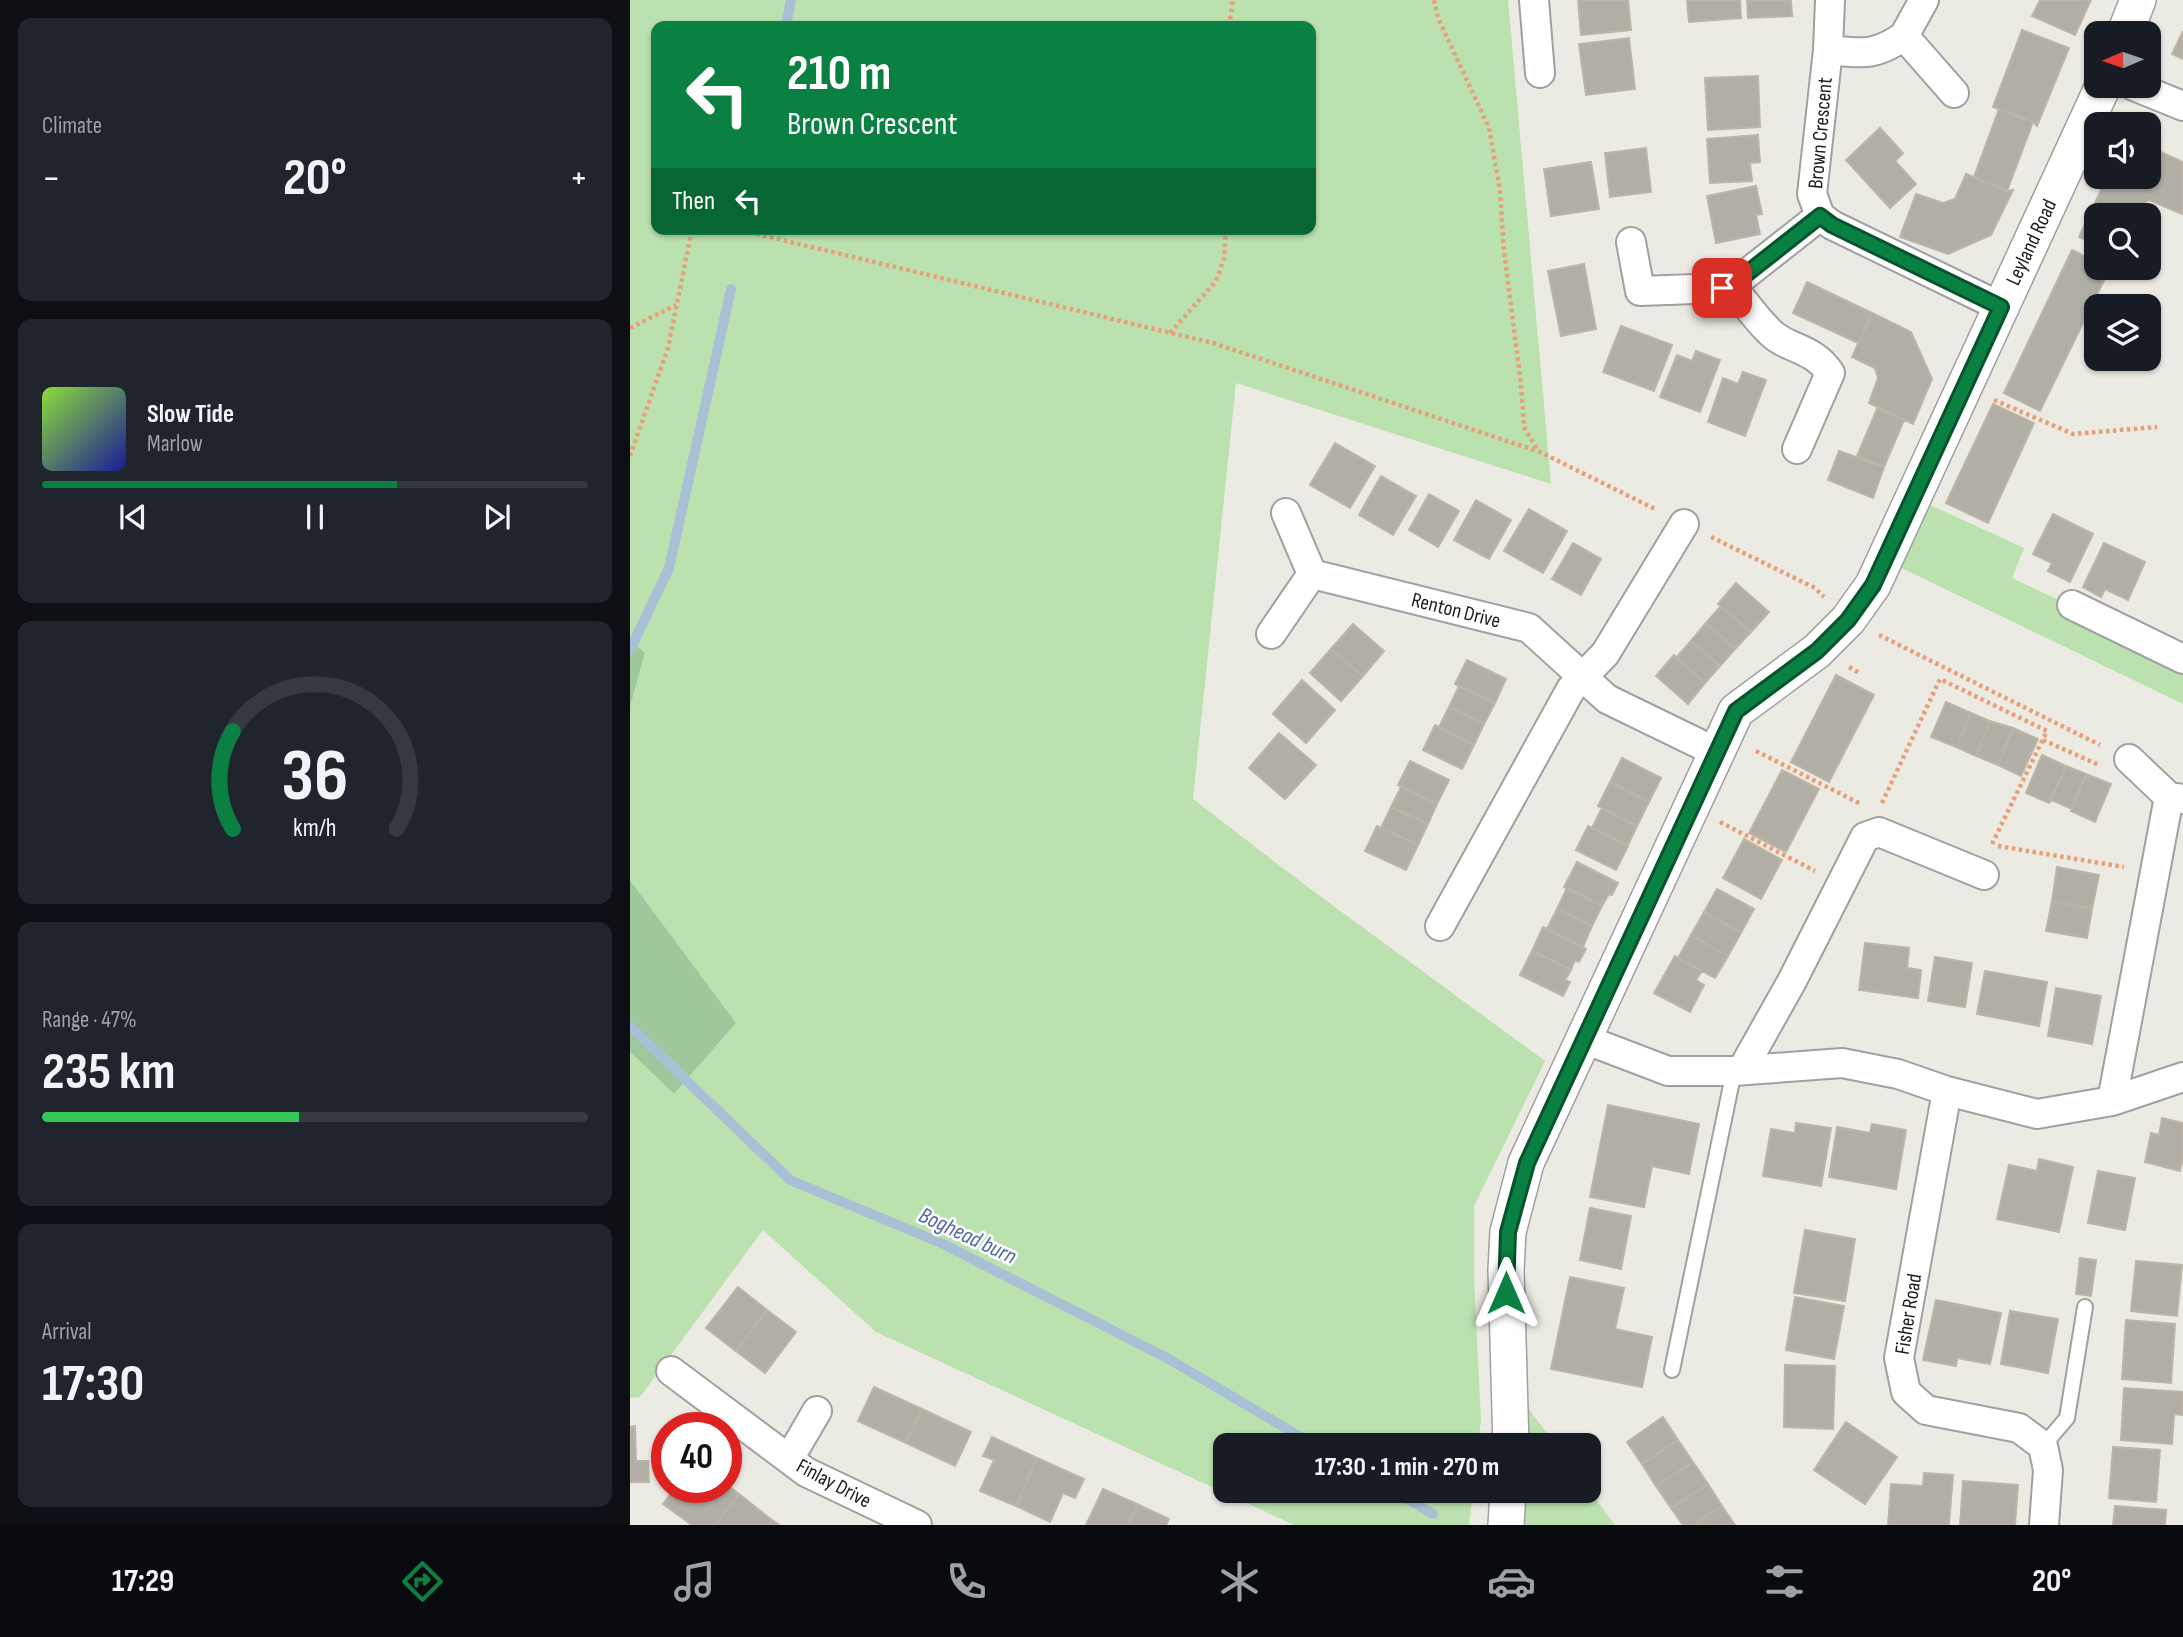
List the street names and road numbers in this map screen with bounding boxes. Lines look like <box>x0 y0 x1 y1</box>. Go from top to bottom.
street label: Brown Crescent <box>1803 76 1838 190</box>
street label: Leyland Road <box>2001 195 2062 289</box>
street label: Renton Drive <box>1409 587 1503 634</box>
street label: Fisher Road <box>1890 1272 1927 1356</box>
street label: Finlay Drive <box>792 1453 875 1514</box>

